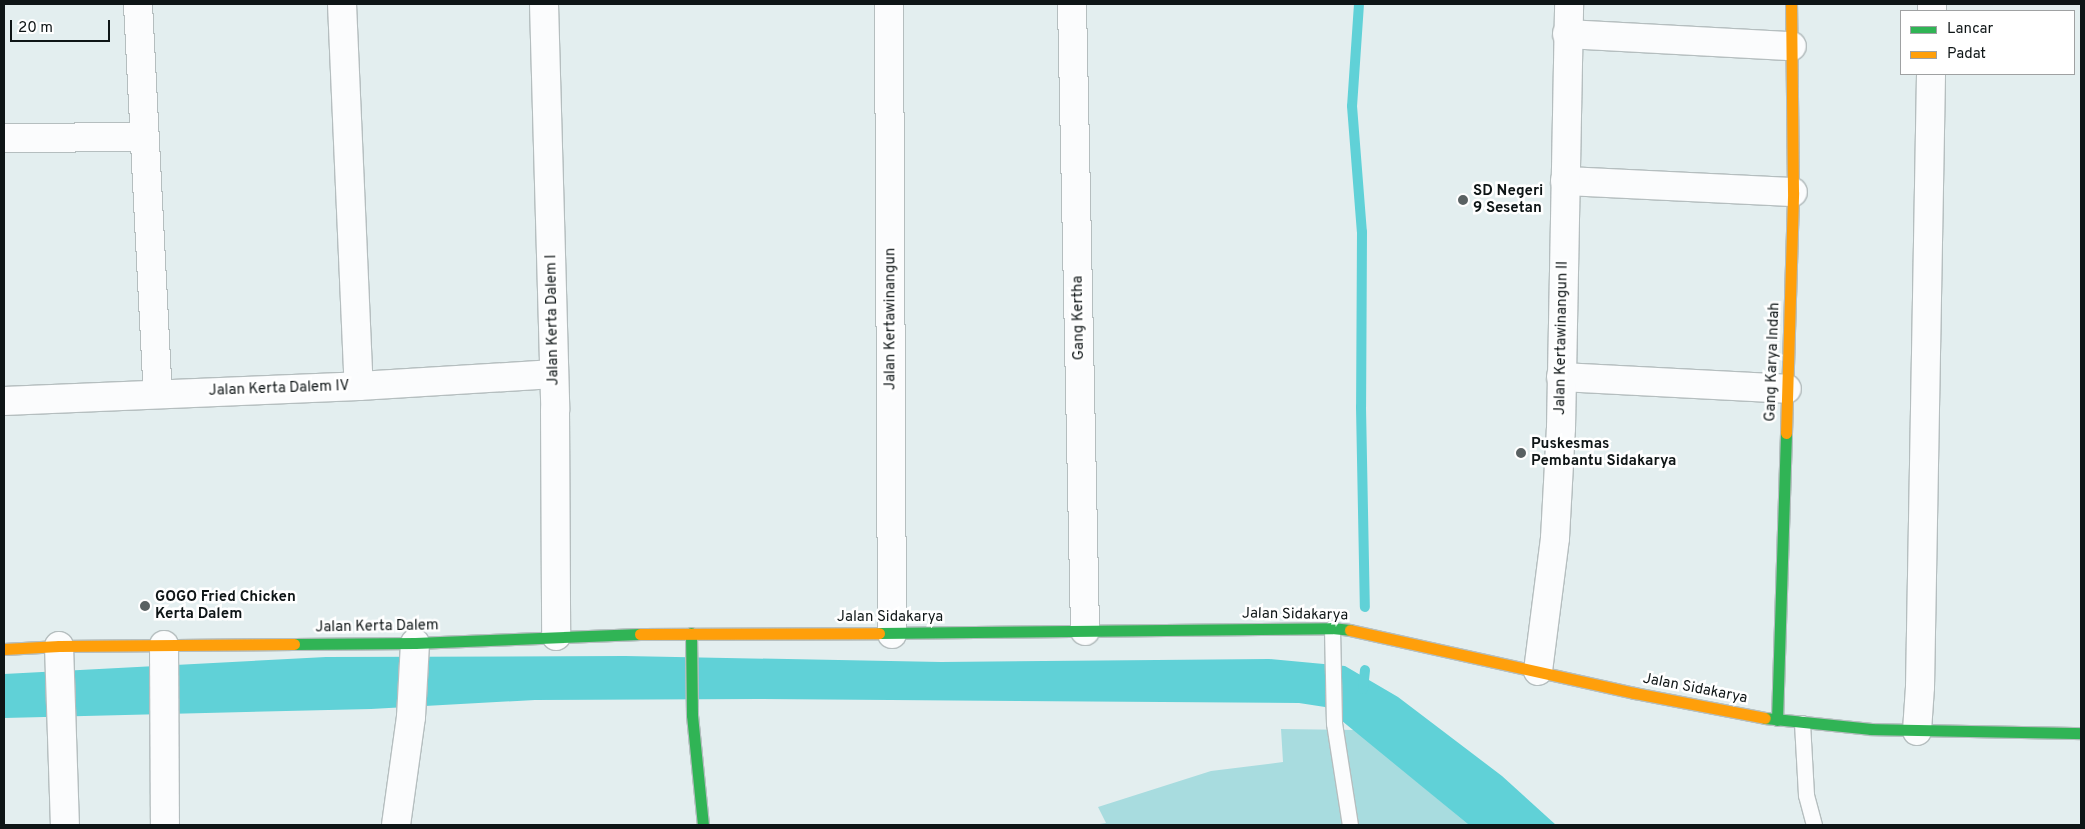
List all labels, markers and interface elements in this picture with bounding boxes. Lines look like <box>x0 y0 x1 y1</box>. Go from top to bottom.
scale bar <box>12 10 112 42</box>
legend <box>1900 10 2075 75</box>
text: 20 m <box>18 19 53 38</box>
text: Lancar <box>1947 20 1993 39</box>
text: Padat <box>1947 45 1986 64</box>
place label: SD Negeri 9 Sesetan <box>1473 182 1543 217</box>
marker: SD Negeri 9 Sesetan <box>1457 194 1469 206</box>
street label: Jalan Kertawinangun <box>882 248 900 390</box>
street label: Jalan Kerta Dalem I <box>543 254 563 386</box>
street label: Jalan Kertawinangun II <box>1552 261 1572 415</box>
street label: Gang Kertha <box>1069 276 1089 360</box>
street label: Gang Karya Indah <box>1762 302 1784 422</box>
street label: Jalan Kerta Dalem IV <box>208 378 350 400</box>
place label: Puskesmas Pembantu Sidakarya <box>1531 435 1676 470</box>
marker: Puskesmas Pembantu Sidakarya <box>1515 447 1527 459</box>
place label: GOGO Fried Chicken Kerta Dalem <box>155 588 296 623</box>
marker: GOGO Fried Chicken Kerta Dalem <box>139 600 151 612</box>
street label: Jalan Sidakarya <box>1242 605 1348 625</box>
street label: Jalan Sidakarya <box>837 609 943 627</box>
street label: Jalan Kerta Dalem <box>315 617 439 637</box>
street label: Jalan Sidakarya <box>1641 670 1749 708</box>

